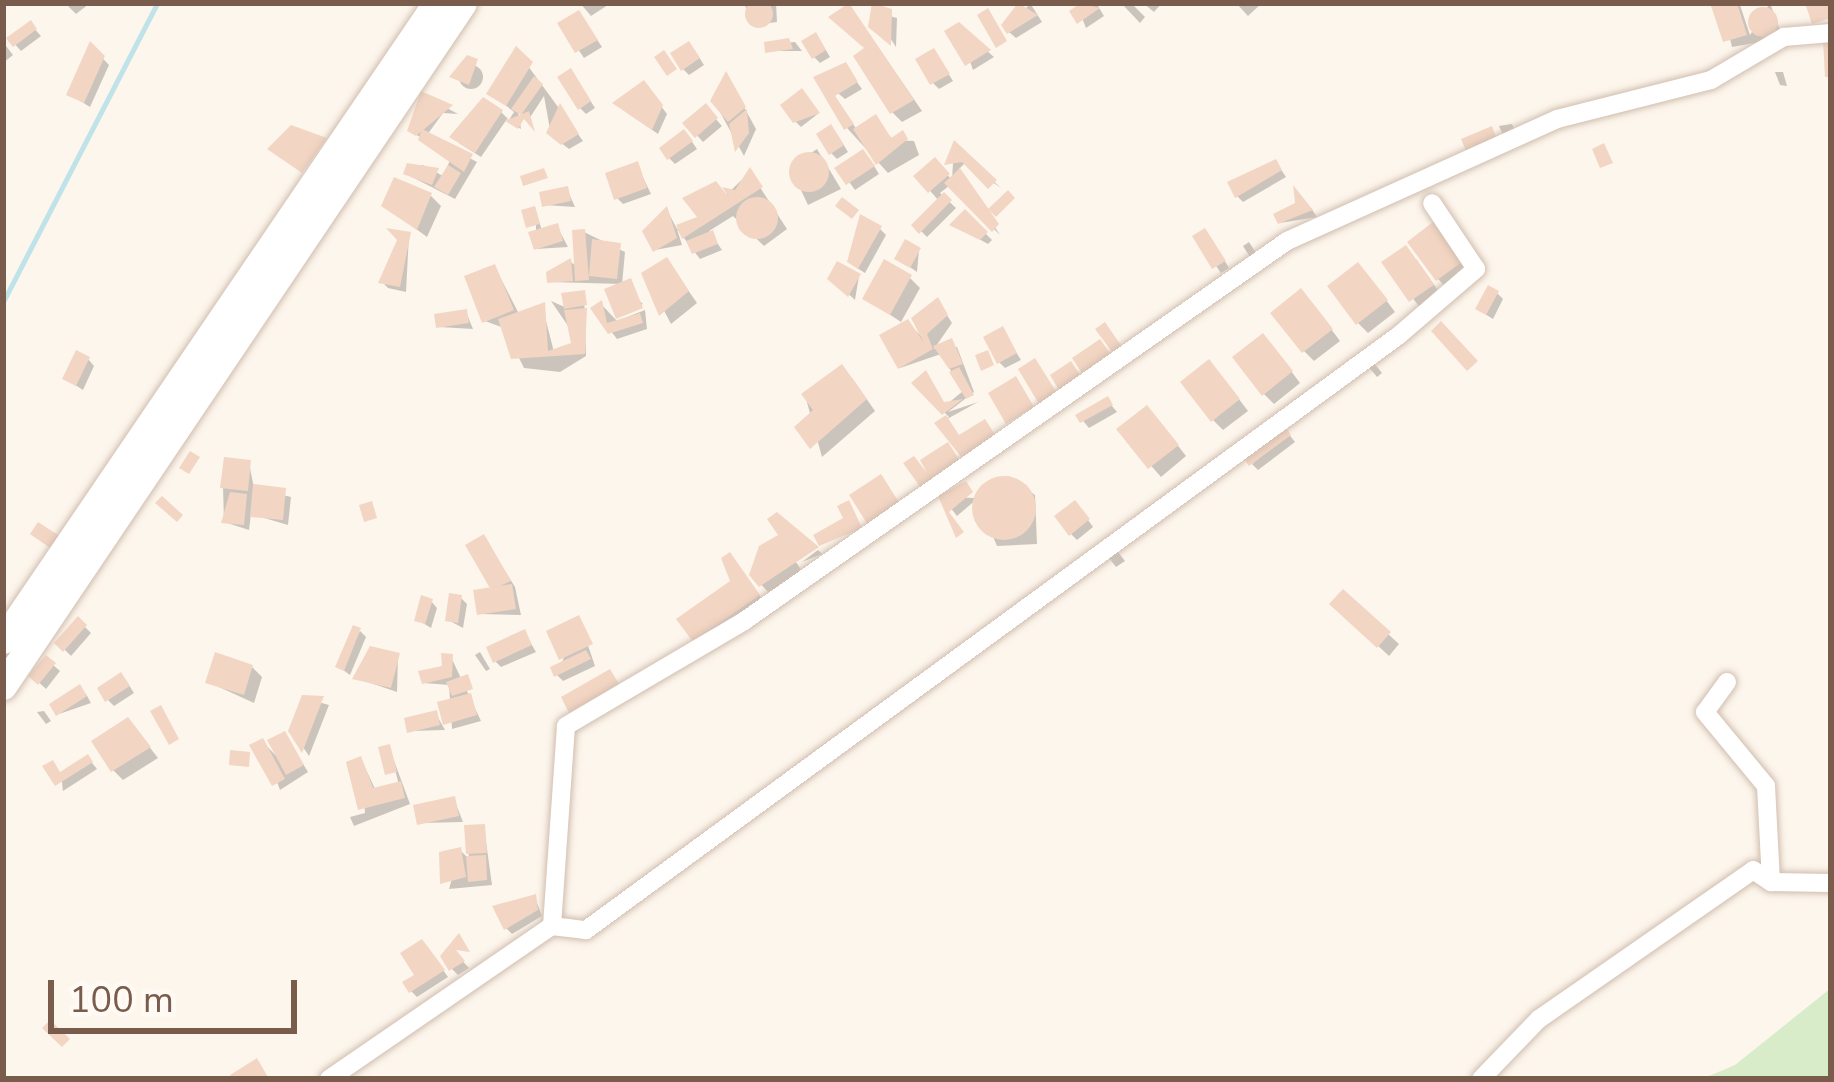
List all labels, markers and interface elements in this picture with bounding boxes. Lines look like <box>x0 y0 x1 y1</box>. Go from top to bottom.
scale bar <box>54 956 303 1030</box>
text: 100 m <box>69 976 174 1025</box>

